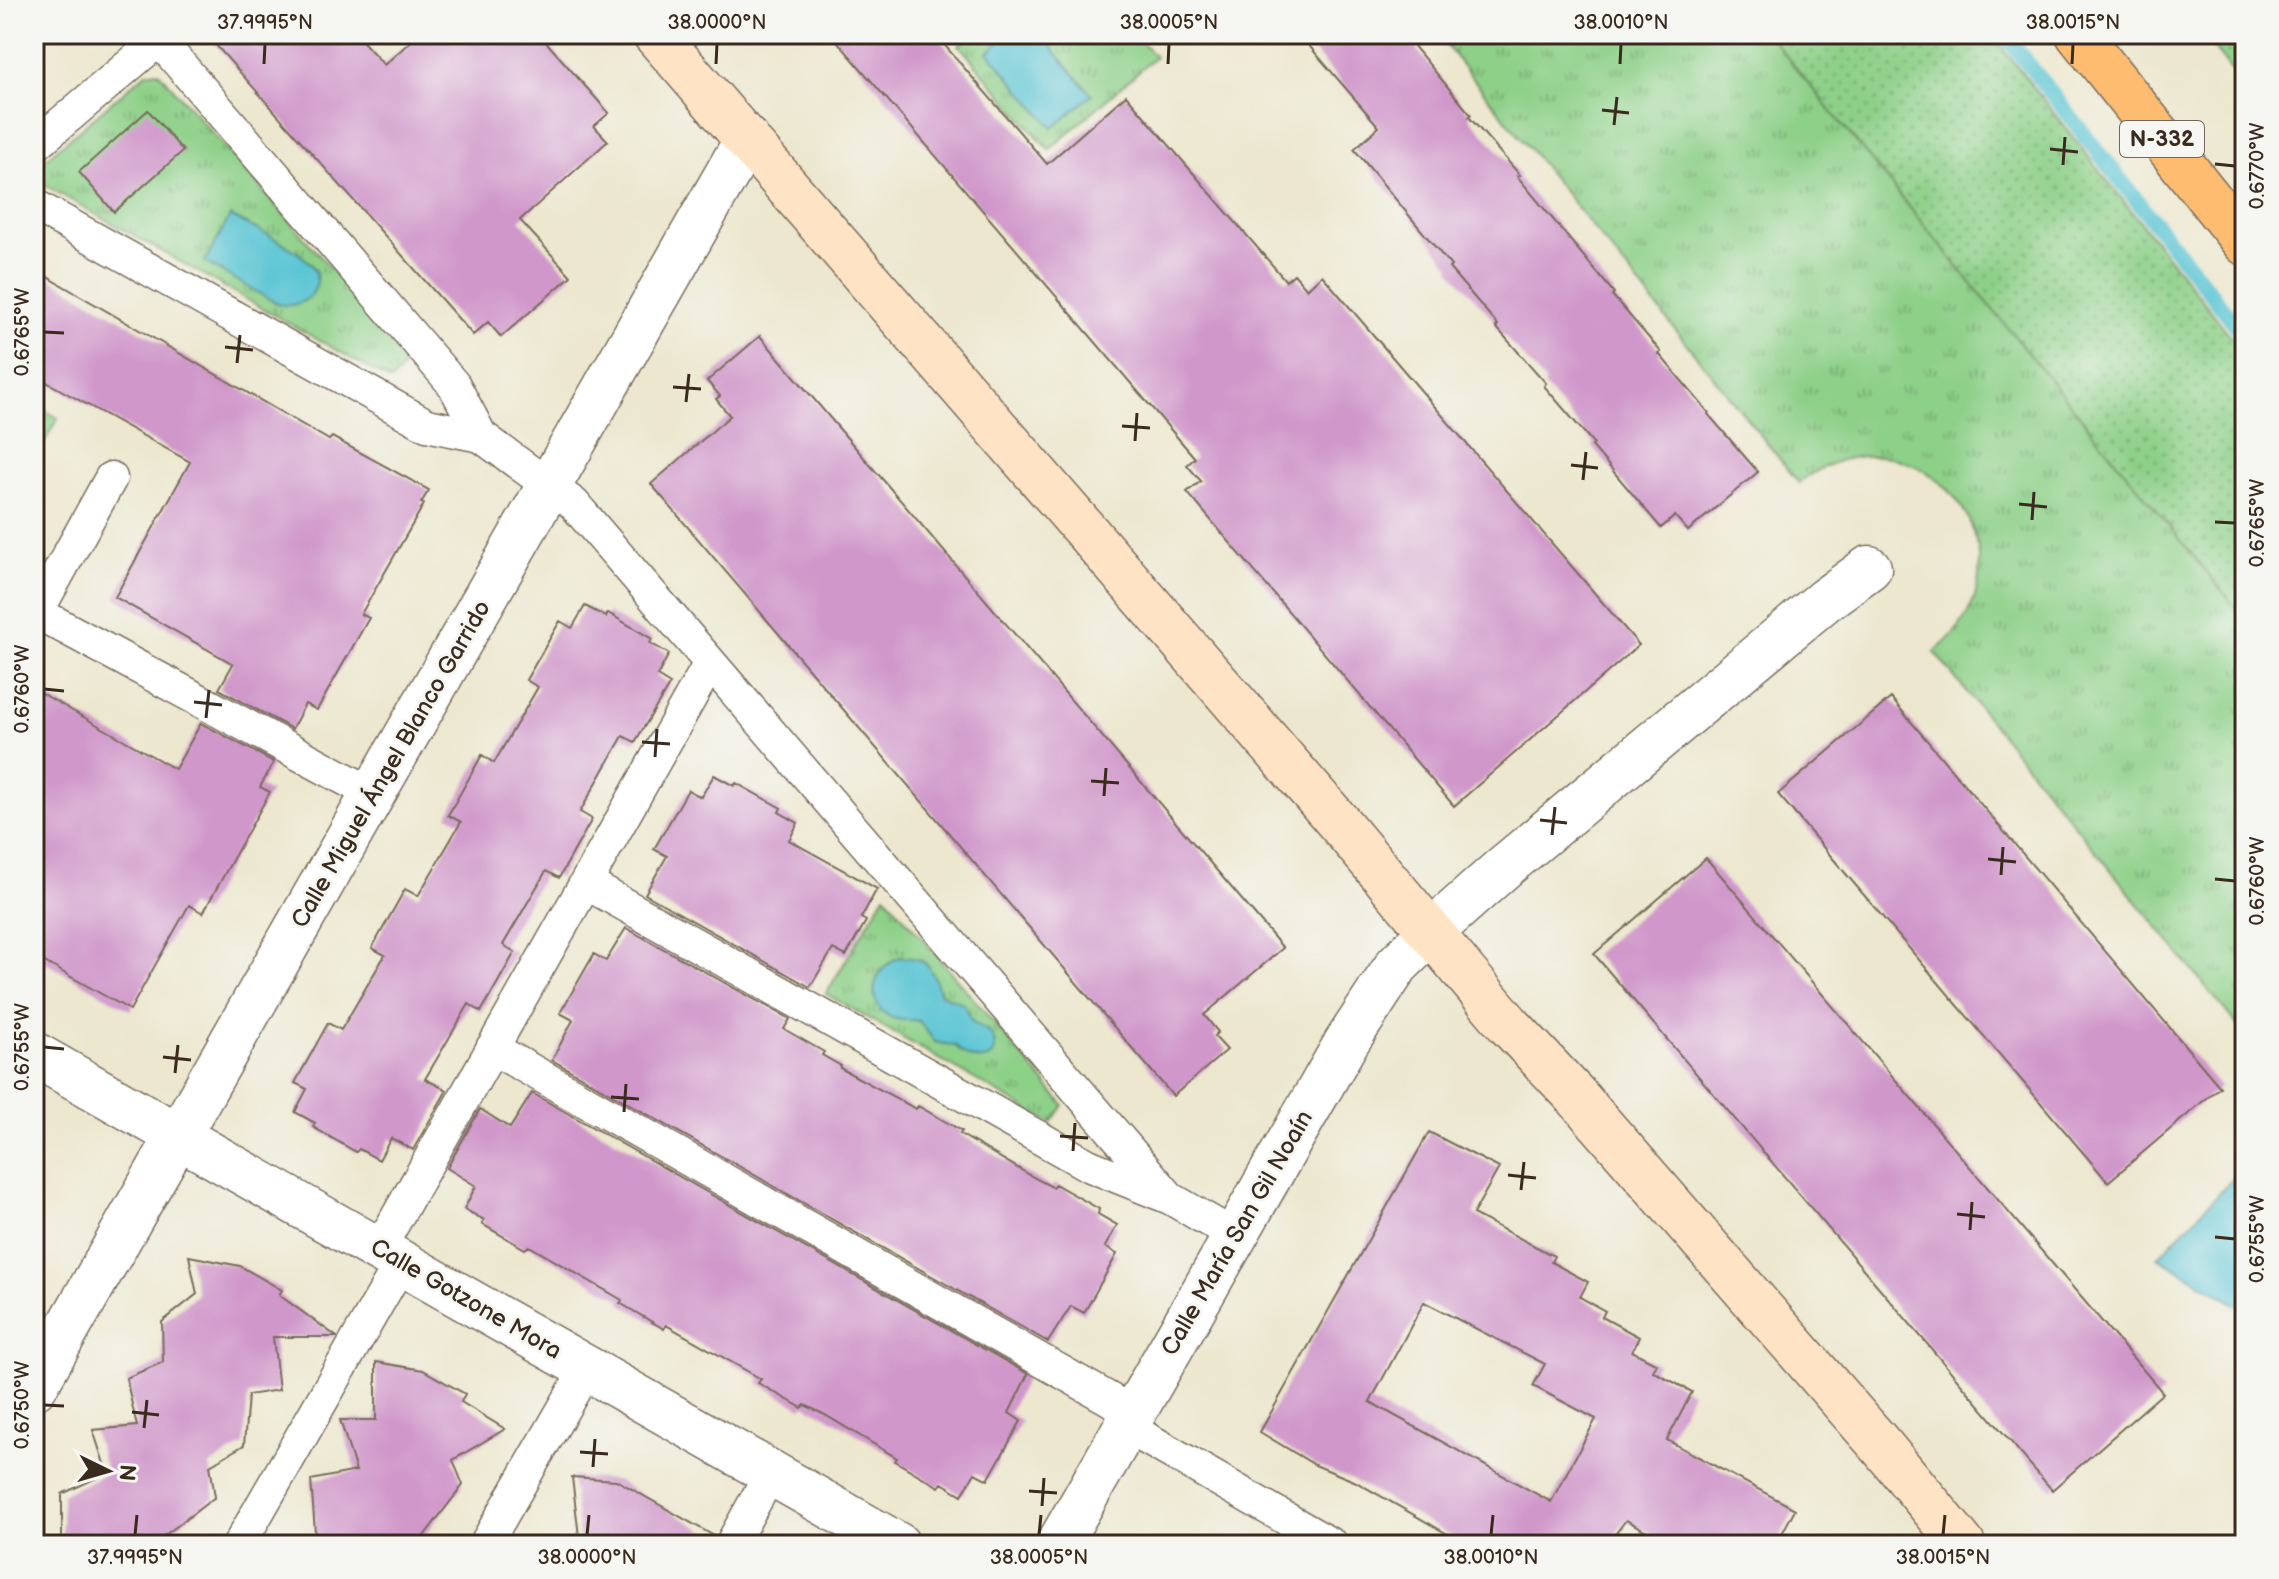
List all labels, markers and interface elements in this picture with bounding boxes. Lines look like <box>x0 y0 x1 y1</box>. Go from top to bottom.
text: 37.9995°N <box>217 11 313 35</box>
text: 38.0000°N <box>667 11 767 35</box>
text: 38.0005°N <box>1120 11 1218 35</box>
text: 38.0010°N <box>1573 11 1669 35</box>
text: 38.0015°N <box>2026 11 2120 35</box>
road number: N-332 <box>2120 121 2204 157</box>
text: 0.6770°W <box>2246 123 2270 209</box>
text: 0.6765°W <box>11 288 35 376</box>
text: 0.6765°W <box>2246 479 2270 567</box>
street label: Calle Miguel Ángel Blanco Garrido <box>284 595 497 933</box>
text: 0.6760°W <box>11 644 35 734</box>
text: 0.6760°W <box>2246 836 2270 926</box>
text: 0.6755°W <box>11 1003 35 1091</box>
street label: Calle María San Gil Noaín <box>1155 1105 1319 1361</box>
text: 0.6755°W <box>2246 1195 2270 1283</box>
street label: Calle Gotzone Mora <box>365 1232 567 1366</box>
text: 0.6750°W <box>11 1361 35 1449</box>
north arrow <box>68 1431 148 1511</box>
text: N <box>112 1463 141 1482</box>
text: 37.9995°N <box>87 1546 183 1570</box>
text: 38.0000°N <box>537 1546 637 1570</box>
text: 38.0005°N <box>990 1546 1088 1570</box>
text: 38.0010°N <box>1443 1546 1539 1570</box>
text: 38.0015°N <box>1896 1546 1990 1570</box>

